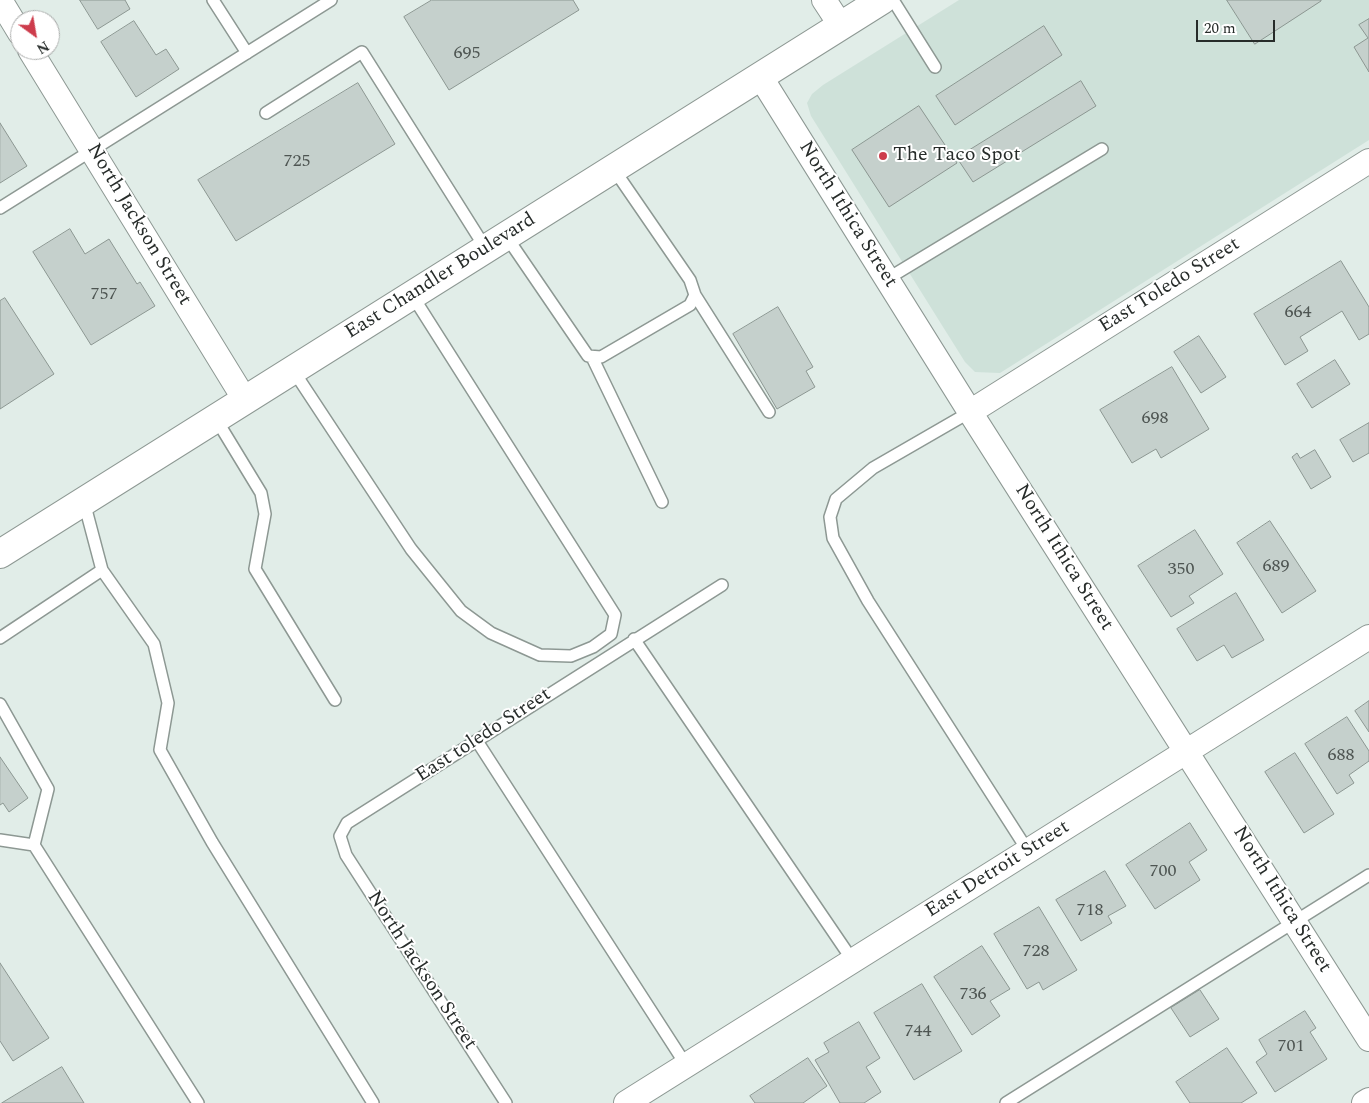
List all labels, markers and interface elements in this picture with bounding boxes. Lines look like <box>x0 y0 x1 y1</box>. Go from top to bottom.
north arrow <box>10 10 60 60</box>
scale bar <box>1199 10 1278 42</box>
text: 20 m <box>1204 17 1236 40</box>
text: N <box>32 35 53 59</box>
house number: 695 <box>454 43 480 65</box>
street label: North Ithica Street <box>792 137 902 293</box>
street label: North Jackson Street <box>80 140 196 310</box>
place label: The Taco Spot <box>893 144 1021 168</box>
marker: The Taco Spot <box>877 150 889 162</box>
house number: 725 <box>284 151 310 173</box>
street label: East Chandler Boulevard <box>341 209 541 345</box>
street label: East Toledo Street <box>1095 233 1245 339</box>
house number: 757 <box>91 284 117 306</box>
house number: 664 <box>1285 302 1311 324</box>
house number: 698 <box>1142 408 1168 430</box>
street label: North Ithica Street <box>1008 480 1118 636</box>
house number: 689 <box>1263 556 1289 578</box>
house number: 350 <box>1168 559 1194 581</box>
street label: East toledo Street <box>412 683 556 789</box>
house number: 688 <box>1328 745 1354 767</box>
street label: East Detroit Street <box>922 816 1074 924</box>
street label: North Ithica Street <box>1226 822 1336 978</box>
house number: 700 <box>1150 861 1176 883</box>
street label: North Jackson Street <box>361 887 481 1055</box>
house number: 718 <box>1077 900 1103 922</box>
house number: 728 <box>1023 941 1049 963</box>
house number: 736 <box>960 984 986 1006</box>
house number: 744 <box>905 1021 931 1043</box>
house number: 701 <box>1278 1036 1304 1058</box>

